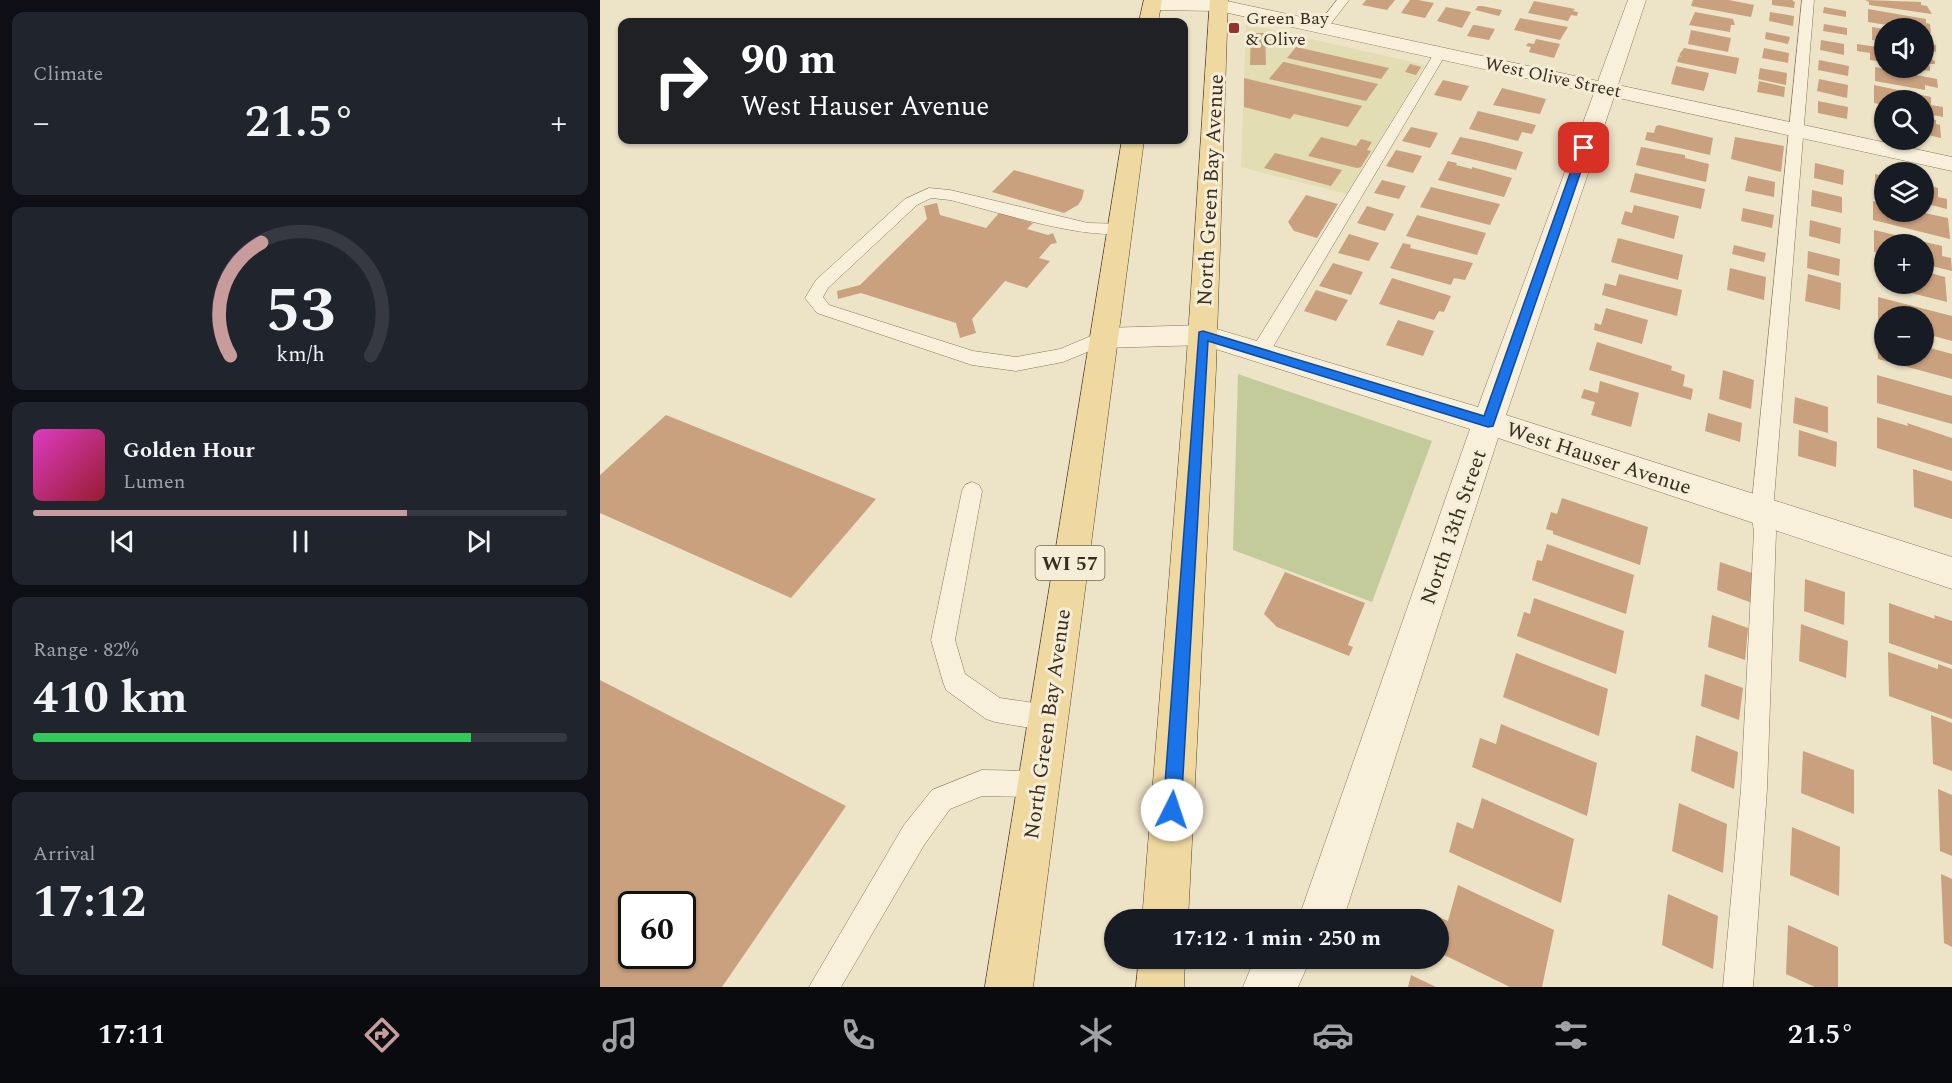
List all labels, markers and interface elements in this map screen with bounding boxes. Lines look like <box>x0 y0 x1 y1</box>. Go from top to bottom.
place label: Green Bay & Olive <box>1246 5 1330 53</box>
map controls <box>1874 18 1934 366</box>
button: sound <box>1874 18 1934 78</box>
marker: Green Bay & Olive <box>1227 21 1241 35</box>
text: 90 m <box>741 29 836 92</box>
icon: right <box>642 42 720 120</box>
street label: West Olive Street <box>1482 50 1624 105</box>
text: Climate <box>33 59 103 89</box>
street label: North Green Bay Avenue <box>1189 73 1233 307</box>
text: West Hauser Avenue <box>741 86 989 128</box>
text: 21.5° <box>245 88 355 157</box>
button: search <box>1874 90 1934 150</box>
text: − <box>33 98 50 148</box>
text: + <box>550 98 567 148</box>
pin <box>1558 122 1609 173</box>
icon: arrive <box>1567 131 1600 164</box>
button: layers <box>1874 162 1934 222</box>
button: + <box>1874 234 1934 294</box>
text: 53 <box>265 264 335 359</box>
button: − <box>1874 306 1934 366</box>
text: km/h <box>276 338 324 371</box>
street label: West Hauser Avenue <box>1502 414 1695 504</box>
text: Golden Hour <box>123 434 255 467</box>
street label: North 13th Street <box>1412 445 1496 609</box>
text: Lumen <box>123 467 185 497</box>
icon: previous <box>106 525 139 558</box>
icon: pause <box>284 525 317 558</box>
icon: next <box>462 525 495 558</box>
road number: WI 57 <box>1036 546 1104 580</box>
street label: North Green Bay Avenue <box>1016 607 1080 841</box>
text: Range · 82% <box>33 635 138 665</box>
text: 410 km <box>33 664 188 733</box>
position arrow <box>1140 778 1204 842</box>
text: Arrival <box>33 839 95 869</box>
text: 17:12 <box>33 868 146 937</box>
speed limit sign: 60 <box>618 891 696 969</box>
text: 17:12 · 1 min · 250 m <box>1172 922 1381 955</box>
text: 17:11 <box>98 1014 166 1056</box>
icon: directions <box>361 1014 403 1056</box>
icon: music <box>599 1014 641 1056</box>
icon: phone <box>837 1014 879 1056</box>
icon: climate <box>1075 1014 1117 1056</box>
icon: car <box>1312 1014 1354 1056</box>
icon: filters <box>1550 1014 1592 1056</box>
text: 21.5° <box>1788 1014 1854 1056</box>

